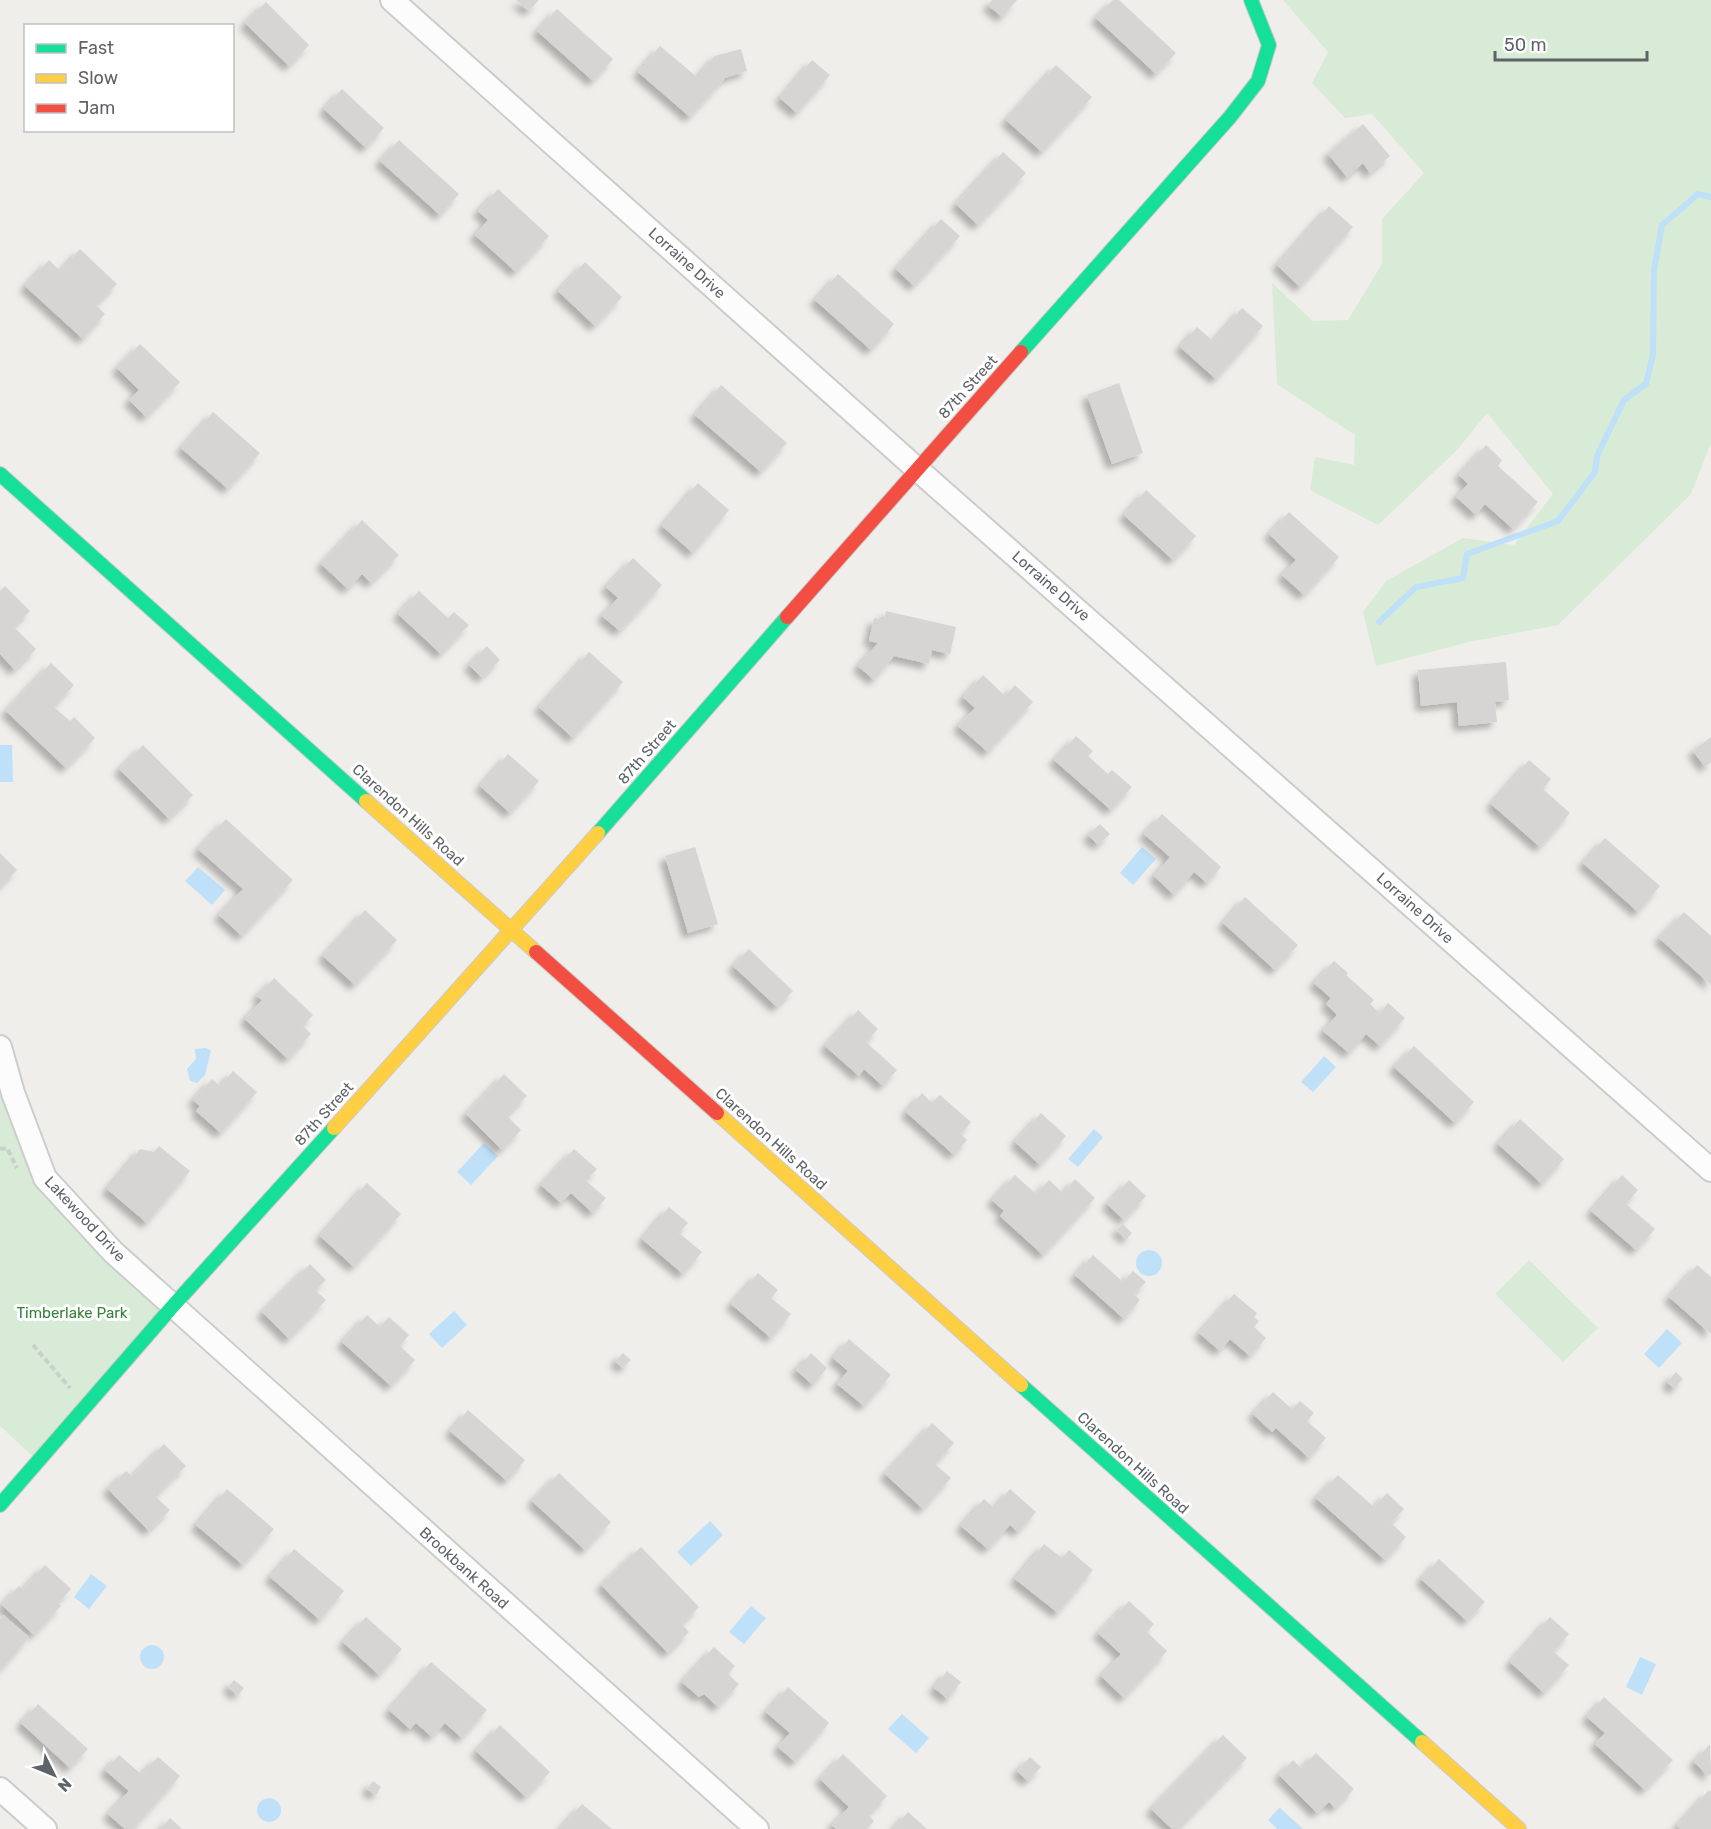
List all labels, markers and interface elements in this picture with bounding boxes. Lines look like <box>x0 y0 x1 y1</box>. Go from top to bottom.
legend <box>24 24 234 132</box>
scale bar <box>1495 24 1646 62</box>
text: 50 m <box>1504 34 1547 56</box>
text: Fast <box>78 37 114 59</box>
text: Slow <box>78 67 118 89</box>
text: Jam <box>78 97 115 119</box>
street label: Lorraine Drive <box>645 224 729 302</box>
street label: 87th Street <box>935 351 1001 422</box>
street label: Lorraine Drive <box>1008 547 1094 625</box>
street label: 87th Street <box>614 716 680 788</box>
street label: Clarendon Hills Road <box>349 760 467 870</box>
street label: Lorraine Drive <box>1373 869 1457 947</box>
street label: 87th Street <box>291 1078 357 1149</box>
street label: Clarendon Hills Road <box>712 1084 830 1194</box>
street label: Lakewood Drive <box>41 1173 129 1265</box>
park label: Timberlake Park <box>16 1304 128 1322</box>
street label: Clarendon Hills Road <box>1074 1408 1192 1518</box>
street label: Brookbank Road <box>416 1523 512 1613</box>
north arrow <box>24 1745 84 1805</box>
text: N <box>54 1774 75 1796</box>

